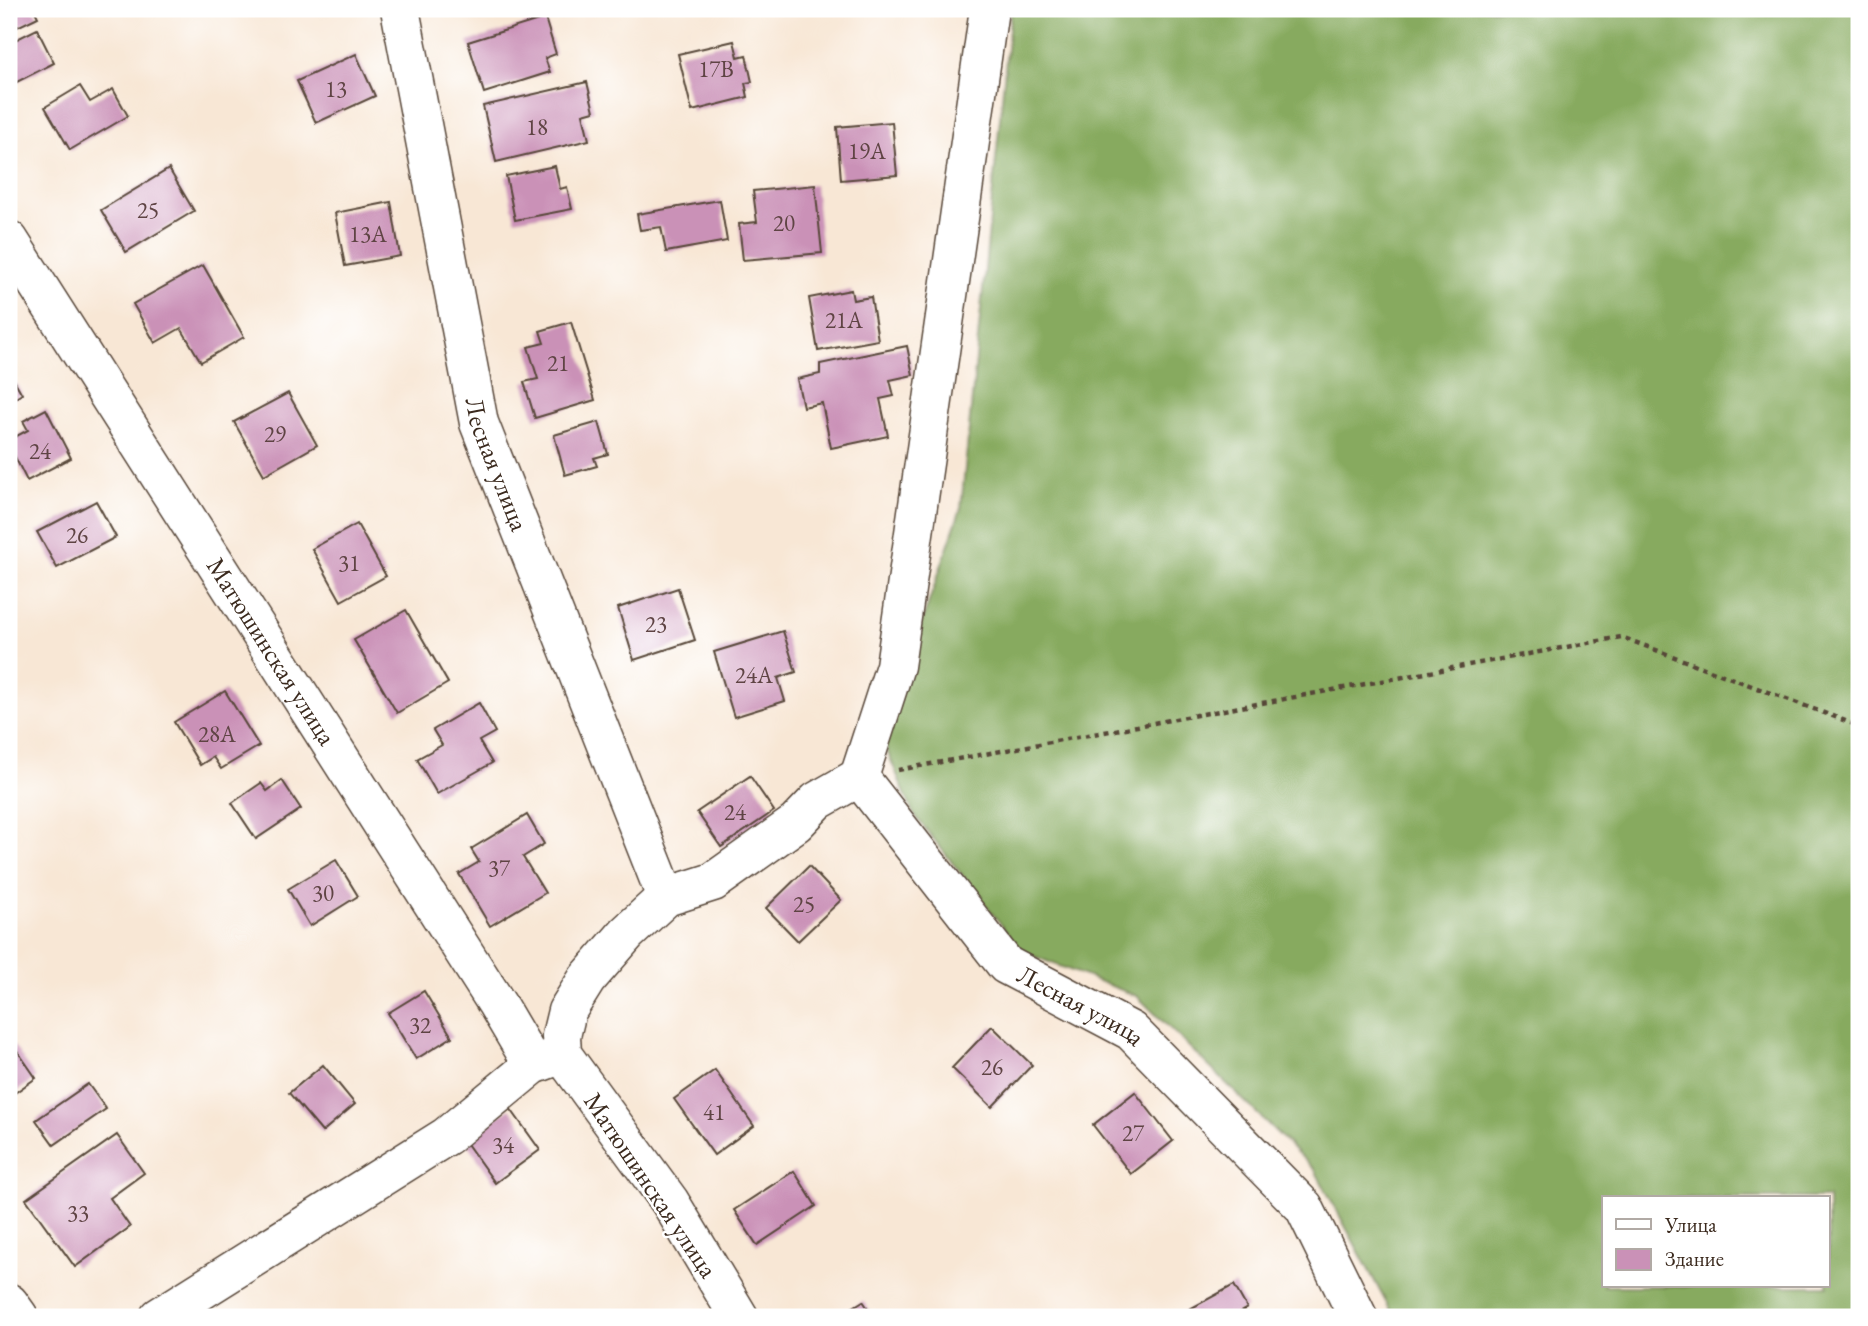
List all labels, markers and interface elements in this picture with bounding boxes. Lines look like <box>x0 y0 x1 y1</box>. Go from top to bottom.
house number: 17В <box>698 54 734 84</box>
house number: 13 <box>325 74 347 104</box>
house number: 18 <box>526 112 548 142</box>
house number: 19А <box>848 136 887 166</box>
house number: 25 <box>137 195 159 225</box>
house number: 20 <box>773 208 795 238</box>
house number: 13А <box>349 219 388 249</box>
house number: 21А <box>825 305 864 335</box>
house number: 21 <box>547 348 569 378</box>
street label: Лесная улица <box>458 395 537 536</box>
house number: 29 <box>264 419 286 449</box>
house number: 24 <box>29 436 52 466</box>
house number: 26 <box>66 520 88 550</box>
house number: 31 <box>338 548 360 578</box>
street label: Матюшинская улица <box>199 551 345 752</box>
house number: 23 <box>645 609 667 639</box>
house number: 24А <box>735 660 774 690</box>
house number: 28А <box>198 719 237 749</box>
house number: 24 <box>724 797 747 827</box>
house number: 37 <box>488 853 511 883</box>
house number: 30 <box>312 878 334 908</box>
house number: 25 <box>793 889 815 919</box>
street label: Лесная улица <box>1012 957 1153 1053</box>
house number: 32 <box>409 1010 431 1040</box>
house number: 26 <box>981 1052 1003 1082</box>
street label: Матюшинская улица <box>576 1086 726 1285</box>
house number: 41 <box>703 1097 725 1127</box>
house number: 27 <box>1122 1118 1145 1148</box>
house number: 34 <box>492 1130 515 1160</box>
legend <box>1602 1196 1829 1288</box>
house number: 33 <box>67 1198 89 1228</box>
text: Улица <box>1664 1211 1717 1238</box>
text: Здание <box>1665 1245 1724 1272</box>

